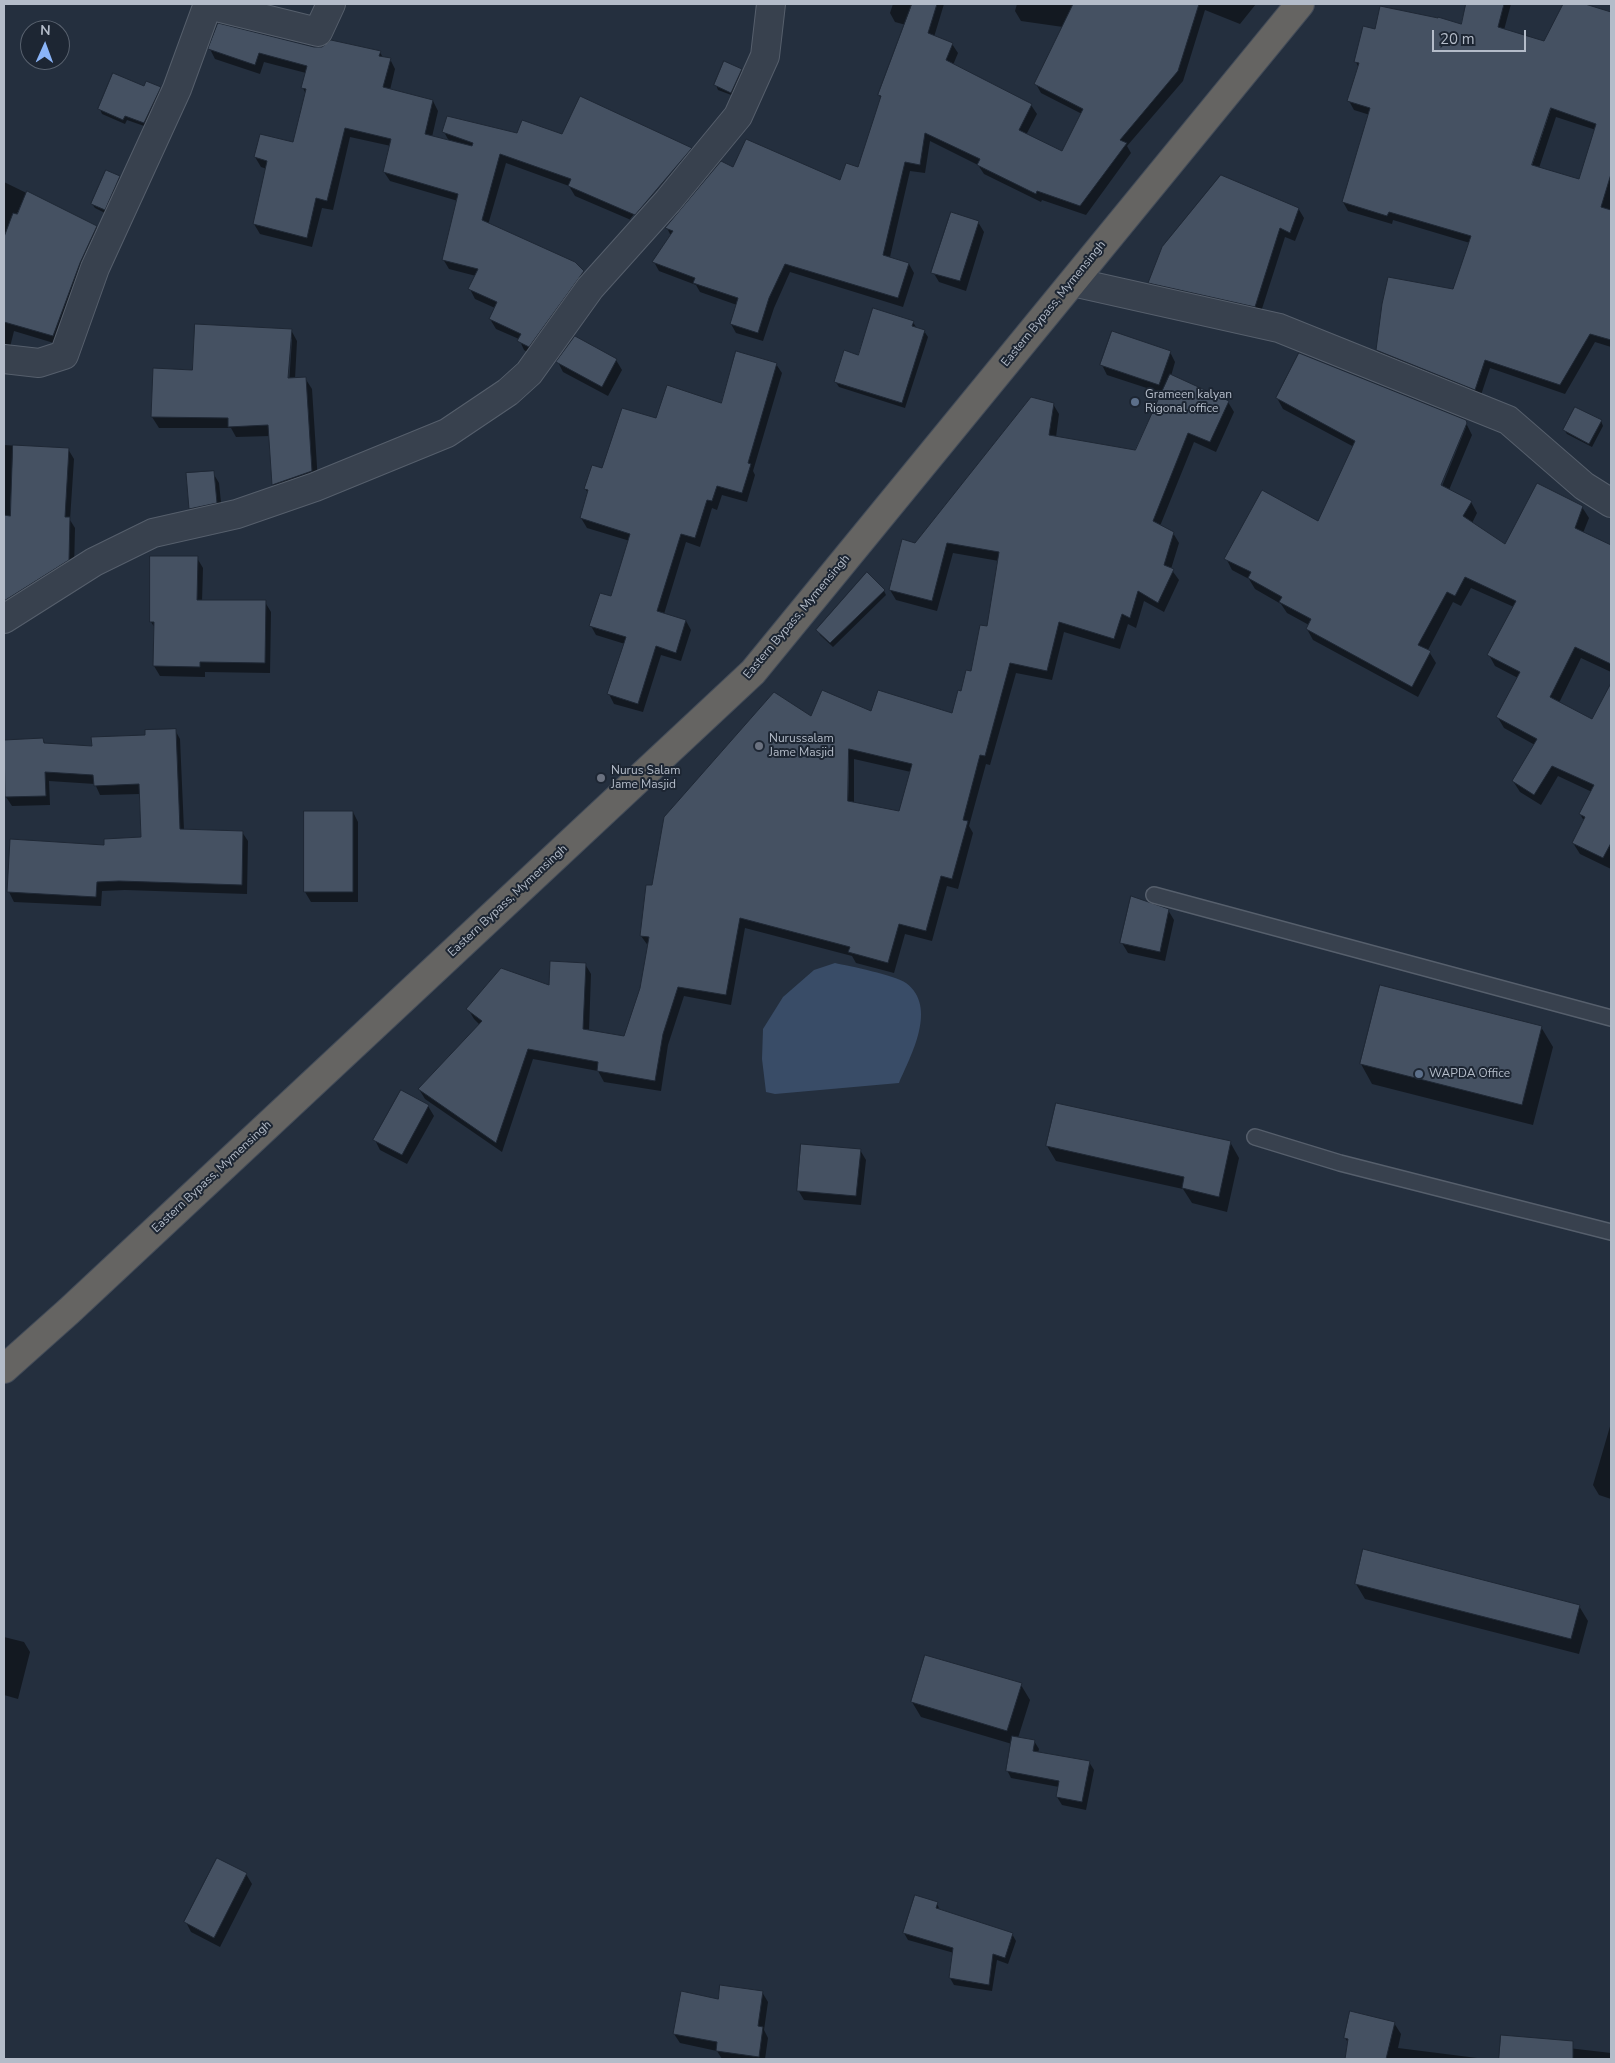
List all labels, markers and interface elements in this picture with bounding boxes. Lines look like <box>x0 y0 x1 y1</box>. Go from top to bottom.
north arrow <box>20 20 70 70</box>
scale bar <box>1435 20 1529 52</box>
text: N <box>40 21 51 40</box>
text: 20 m <box>1440 29 1475 49</box>
street label: Eastern Bypass, Mymensingh <box>999 238 1109 370</box>
place label: Grameen kalyan Rigonal office <box>1145 388 1232 416</box>
marker: Grameen kalyan Rigonal office <box>1129 396 1141 408</box>
street label: Eastern Bypass, Mymensingh <box>741 552 853 682</box>
place label: Nurussalam Jame Masjid <box>769 732 834 760</box>
marker: Nurussalam Jame Masjid <box>753 740 765 752</box>
place label: Nurus Salam Jame Masjid <box>611 764 680 792</box>
marker: Nurus Salam Jame Masjid <box>595 772 607 784</box>
street label: Eastern Bypass, Mymensingh <box>445 842 571 960</box>
place label: WAPDA Office <box>1429 1067 1510 1081</box>
marker: WAPDA Office <box>1413 1068 1425 1080</box>
street label: Eastern Bypass, Mymensingh <box>149 1118 275 1236</box>

